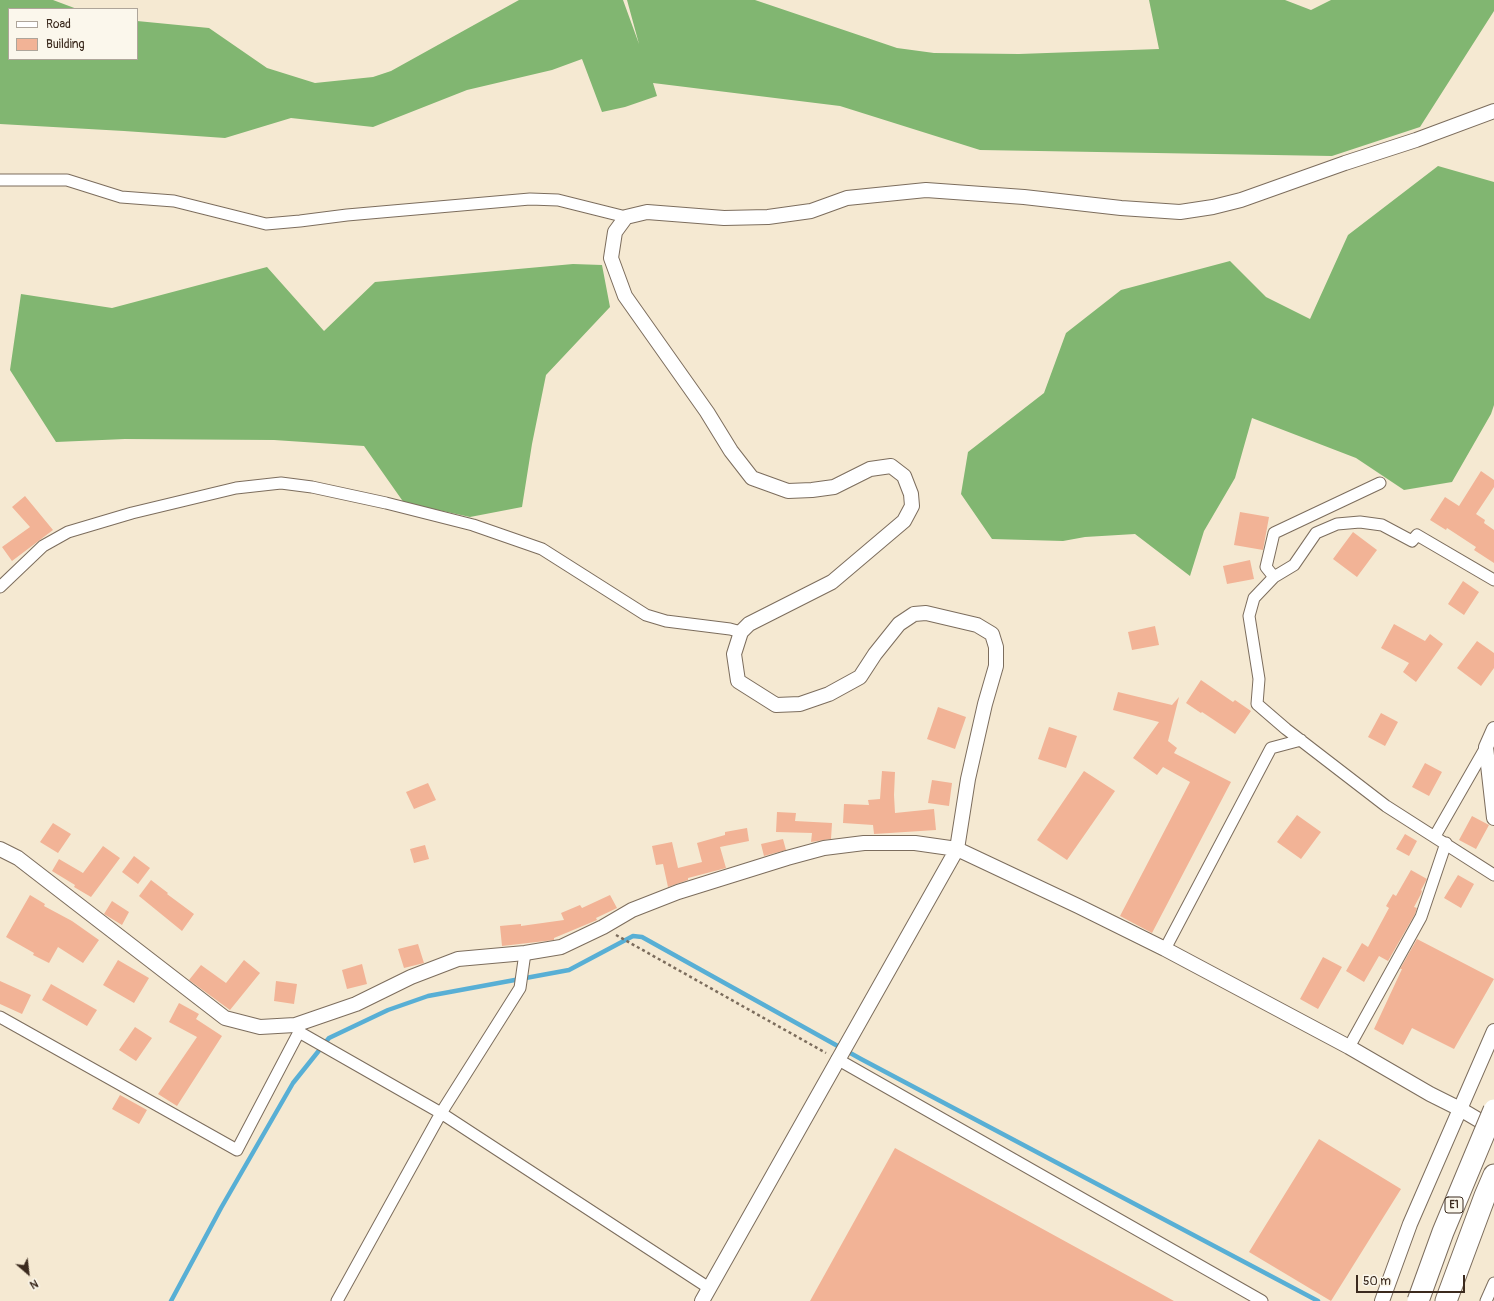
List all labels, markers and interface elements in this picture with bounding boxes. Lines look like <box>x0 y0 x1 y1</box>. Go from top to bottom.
legend <box>8 8 138 60</box>
text: Road <box>46 17 71 32</box>
text: Building <box>46 37 85 52</box>
road number: E1 <box>1445 1197 1463 1213</box>
north arrow <box>8 1253 48 1293</box>
scale bar <box>1358 1267 1467 1293</box>
text: 50 m <box>1363 1274 1391 1289</box>
text: N <box>28 1277 40 1292</box>

